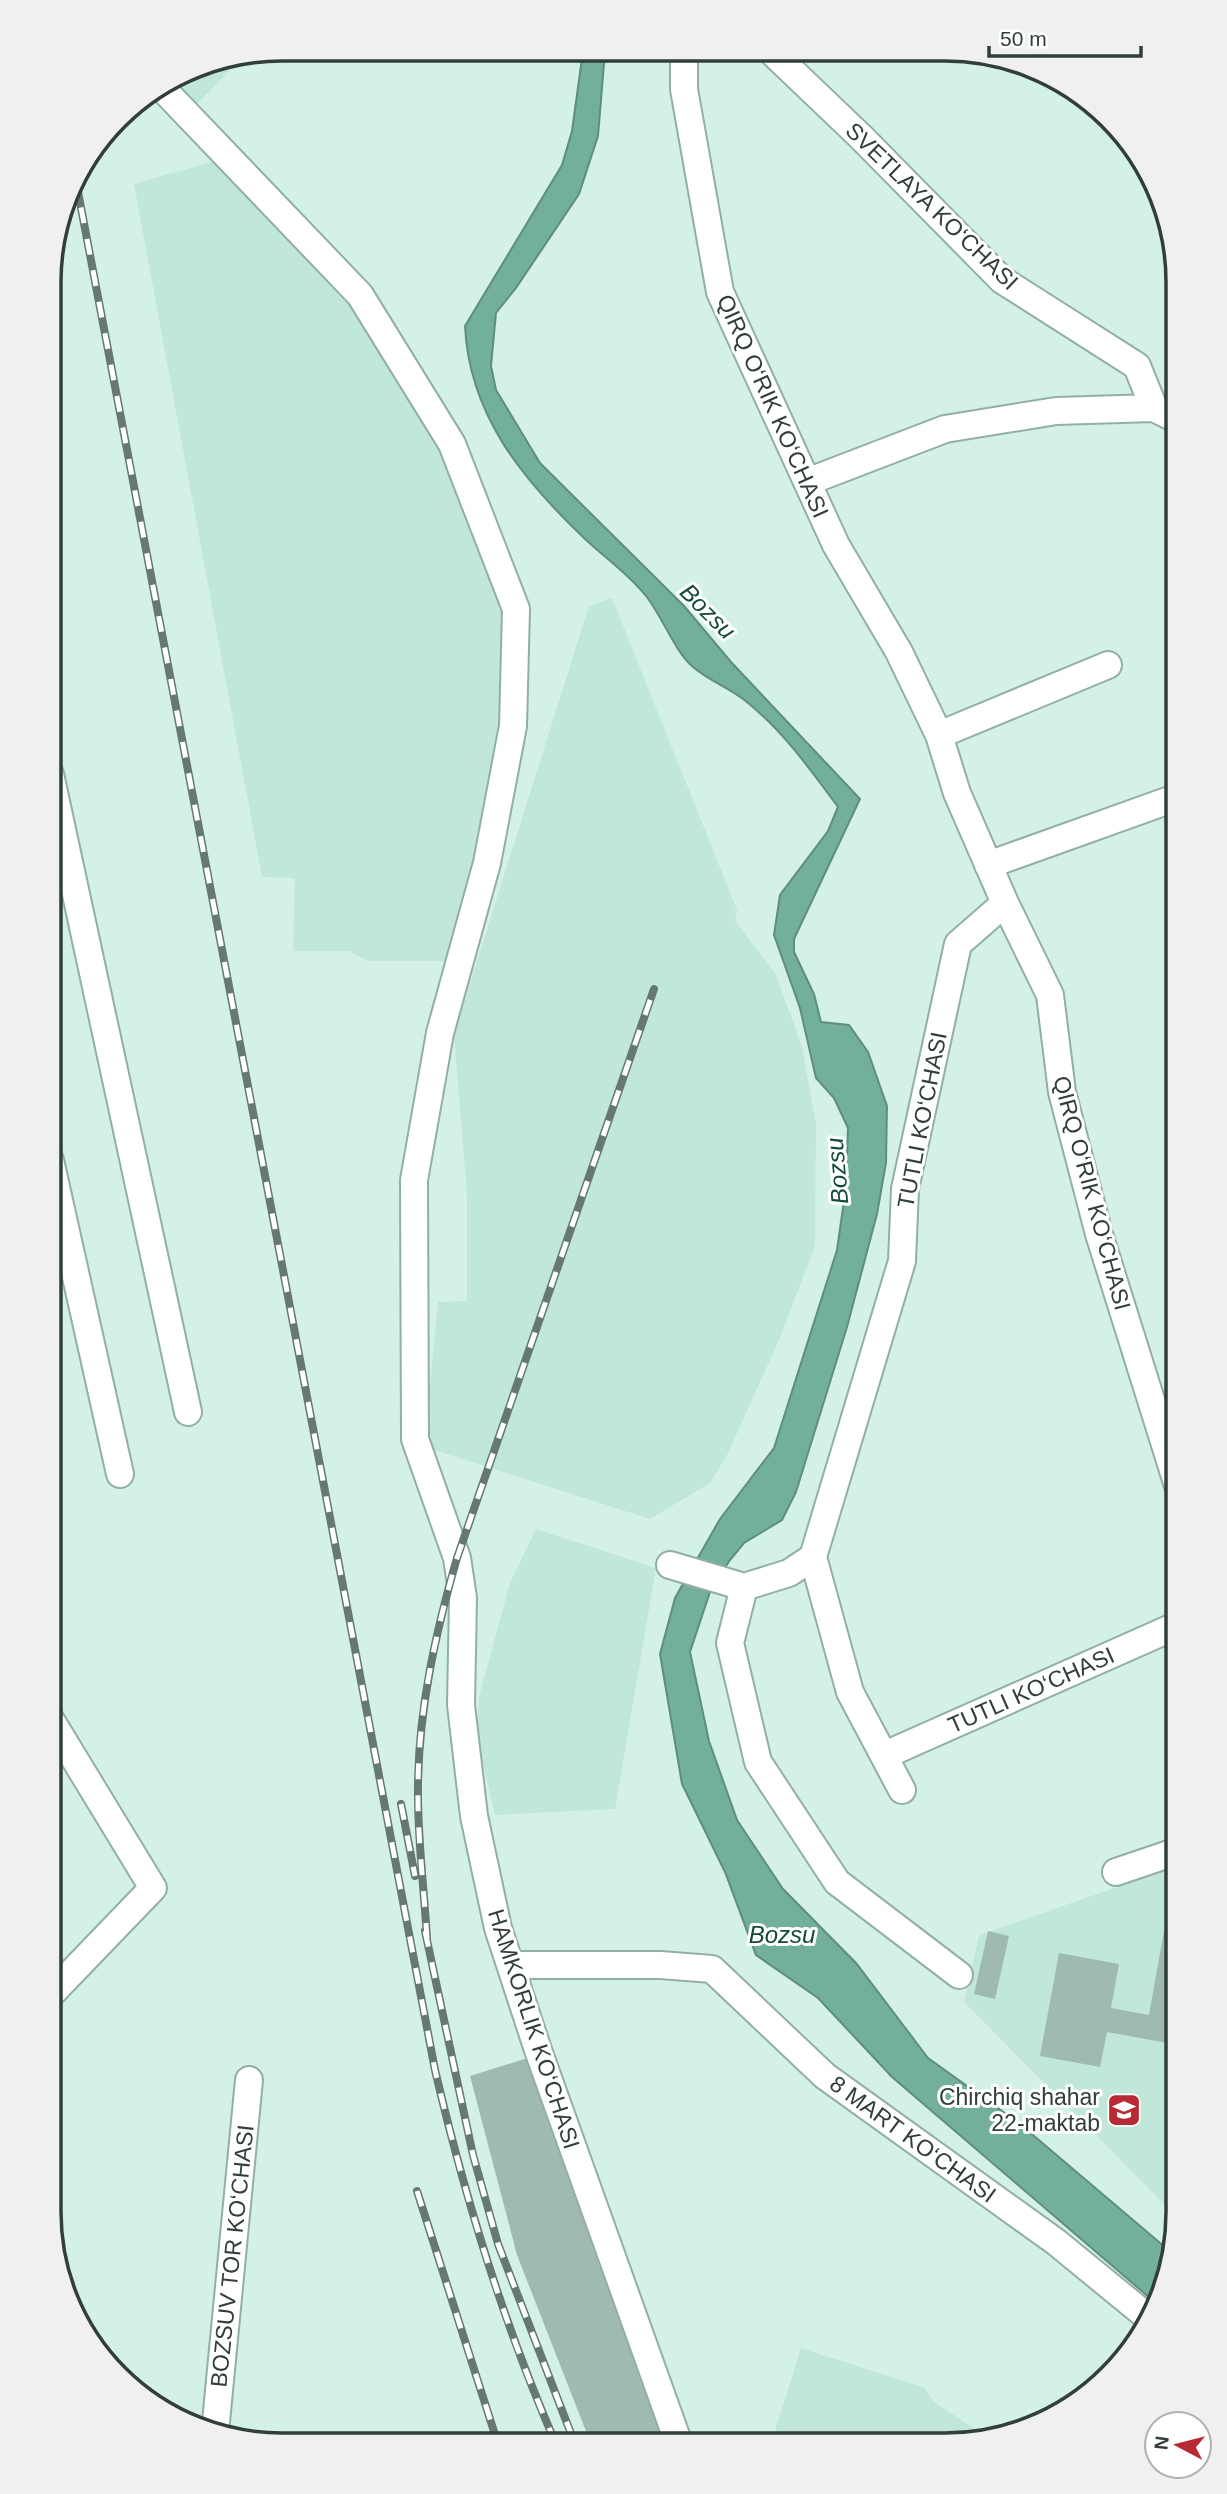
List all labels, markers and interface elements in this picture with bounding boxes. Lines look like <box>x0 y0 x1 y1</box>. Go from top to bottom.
scale bar <box>989 14 1141 58</box>
text: 50 m <box>1000 27 1047 50</box>
street label: SVETLAYA KO‘CHASI <box>841 117 1023 295</box>
street label: QIRQ O‘RIK KO‘CHASI <box>712 290 834 522</box>
water label: Bozsu <box>675 578 741 644</box>
street label: TUTLI KO‘CHASI <box>892 1030 952 1210</box>
street label: QIRQ O‘RIK KO‘CHASI <box>1048 1073 1136 1313</box>
water label: Bozsu <box>821 1137 853 1205</box>
street label: TUTLI KO‘CHASI <box>944 1642 1118 1738</box>
street label: HAMKORLIK KO‘CHASI <box>483 1906 585 2152</box>
water label: Bozsu <box>749 1921 815 1948</box>
street label: 8 MART KO‘CHASI <box>825 2070 1001 2208</box>
place label: Chirchiq shahar 22-maktab <box>939 2084 1100 2136</box>
school or university icon: Chirchiq shahar 22-maktab <box>1105 2091 1143 2129</box>
street label: BOZSUV TOR KO‘CHASI <box>205 2124 259 2388</box>
north arrow <box>1143 2410 1213 2480</box>
text: N <box>1150 2435 1173 2451</box>

